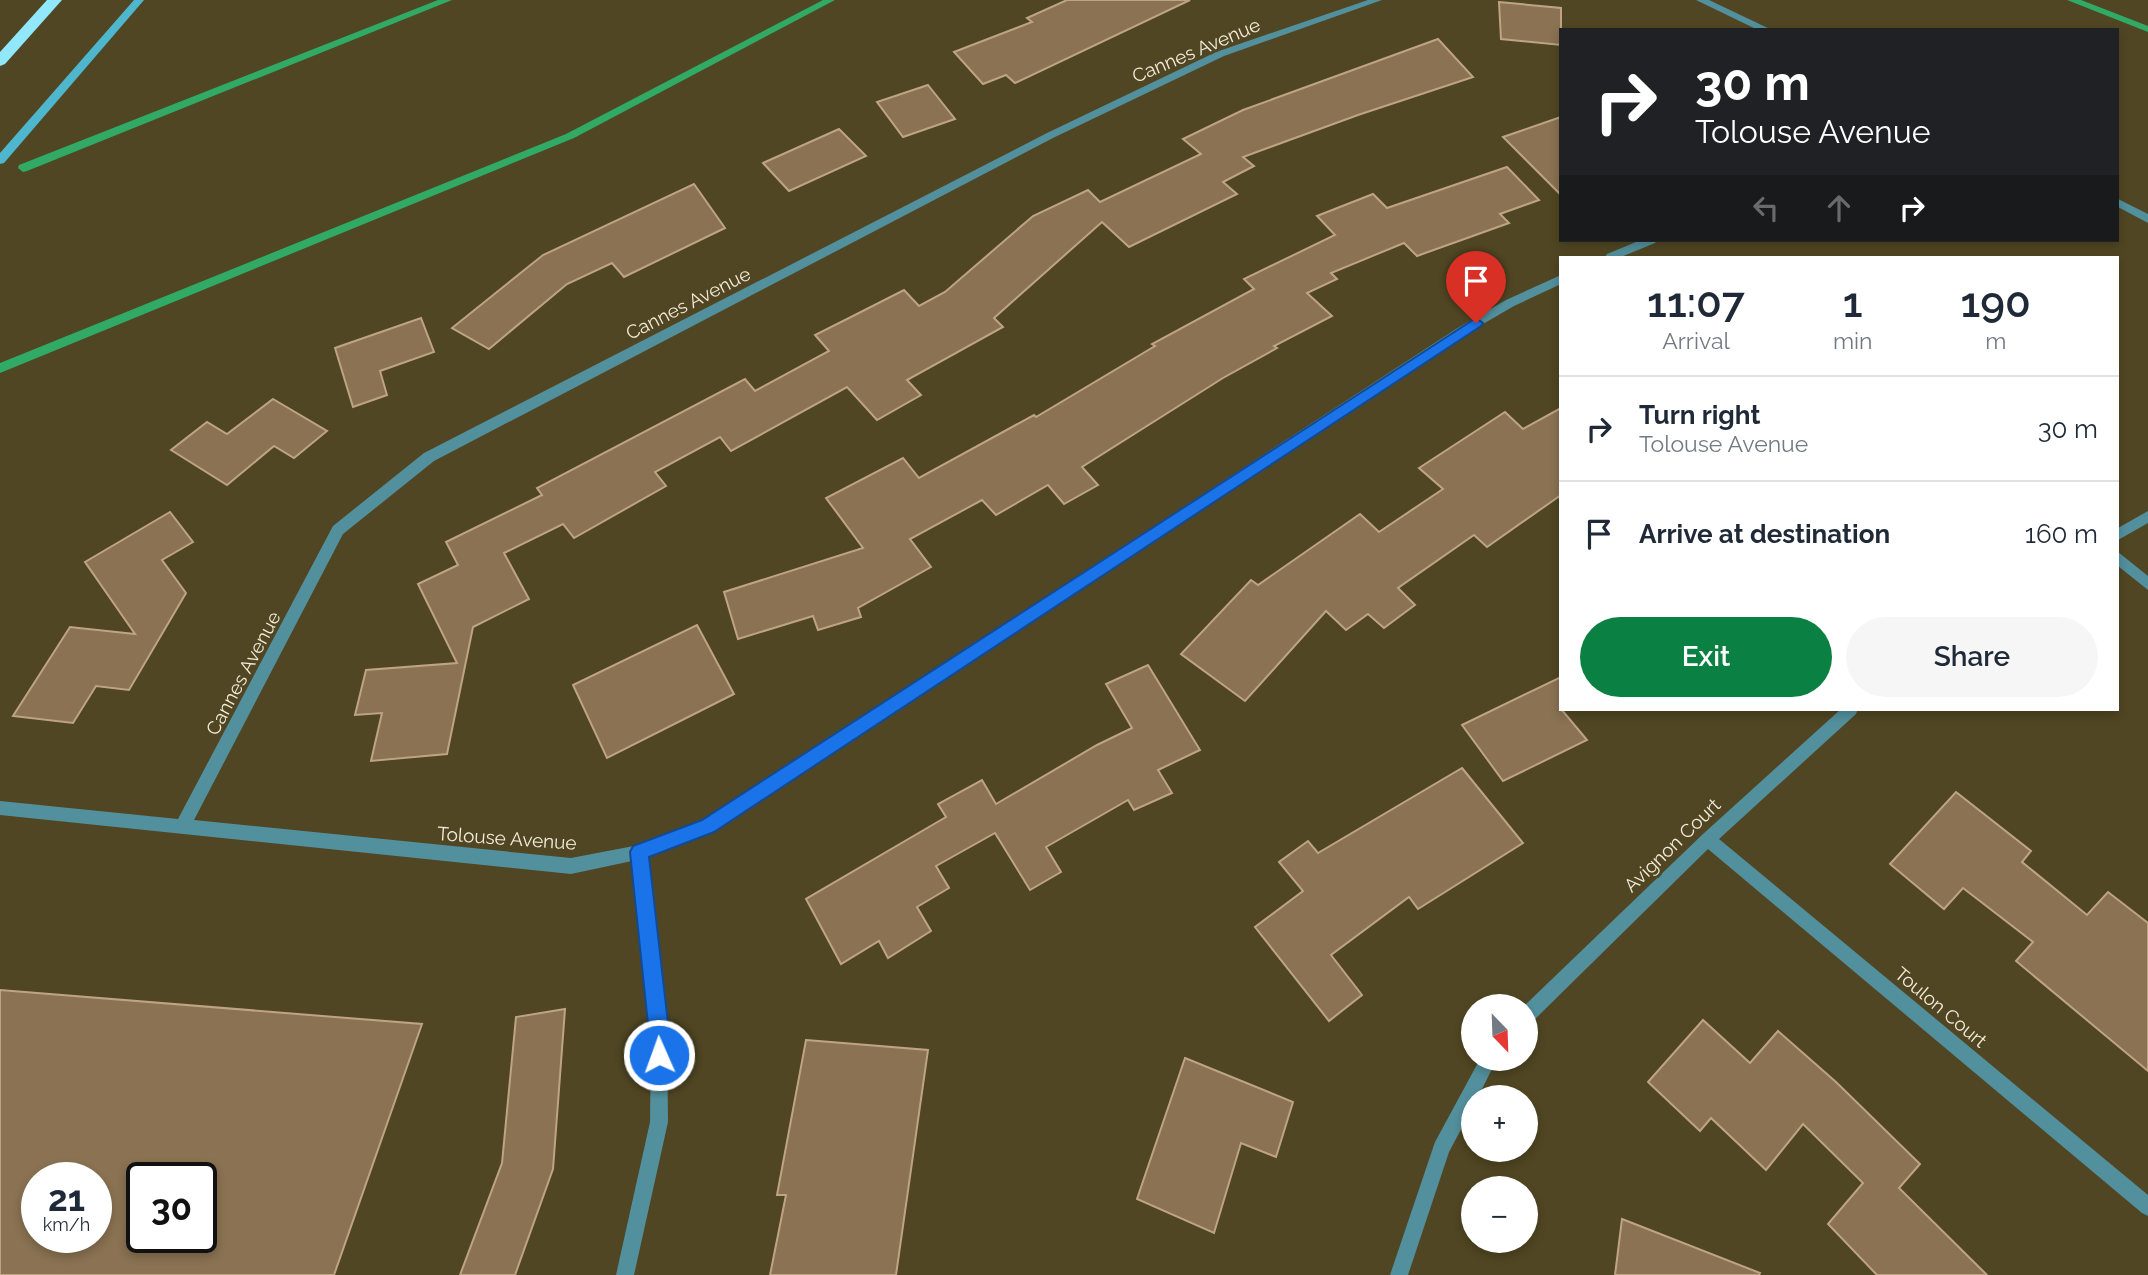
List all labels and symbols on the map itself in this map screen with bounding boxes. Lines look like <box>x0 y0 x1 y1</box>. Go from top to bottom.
street label: Cannes Avenue <box>1129 13 1263 87</box>
pin <box>1446 251 1506 323</box>
street label: Cannes Avenue <box>622 262 754 344</box>
street label: Cannes Avenue <box>201 607 285 739</box>
street label: Avignon Court <box>1619 793 1725 896</box>
street label: Tolouse Avenue <box>437 822 577 854</box>
street label: Toulon Court <box>1891 962 1992 1052</box>
north arrow <box>1461 994 1538 1071</box>
position arrow <box>622 1018 696 1092</box>
speed limit sign: 30 <box>126 1162 217 1253</box>

